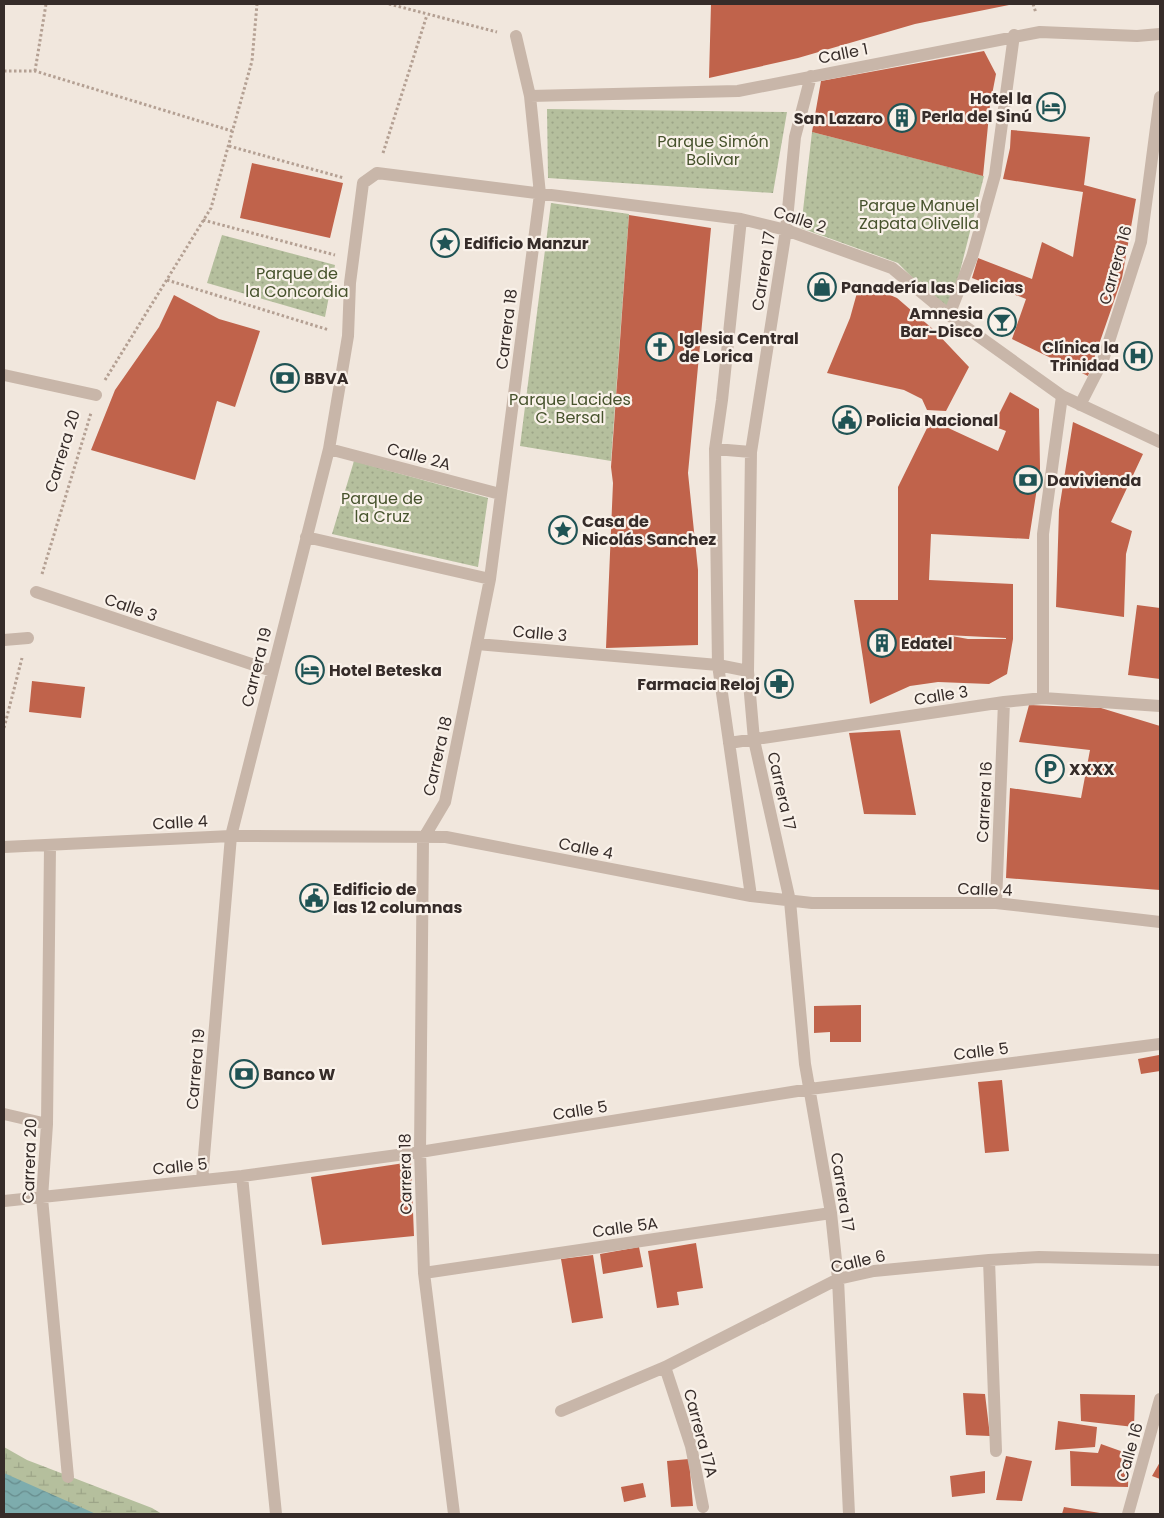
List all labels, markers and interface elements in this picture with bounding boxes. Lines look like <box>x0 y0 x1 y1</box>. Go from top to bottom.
street label: Calle 1 <box>816 37 870 70</box>
place label: Hotel la Perla del Sinú <box>921 87 1032 128</box>
hotel icon: Hotel la Perla del Sinú <box>1036 92 1066 122</box>
building icon: San Lazaro <box>887 103 917 133</box>
place label: San Lazaro <box>794 107 883 130</box>
park label: Parque Simón Bolivar <box>657 130 769 171</box>
park label: Parque Manuel Zapata Olivella <box>859 194 979 235</box>
street label: Calle 2 <box>770 200 829 239</box>
street label: Carrera 16 <box>1093 223 1138 307</box>
place icon: Edificio Manzur <box>430 228 460 258</box>
street label: Carrera 17 <box>746 230 781 312</box>
place label: Edificio Manzur <box>464 232 589 255</box>
park label: Parque de la Concordia <box>245 262 349 303</box>
shop icon: Panadería las Delicias <box>807 272 837 302</box>
place label: Panadería las Delicias <box>841 276 1024 299</box>
street label: Carrera 18 <box>490 287 523 371</box>
place label: Amnesia Bar-Disco <box>900 302 983 343</box>
bar icon: Amnesia Bar-Disco <box>987 307 1017 337</box>
place label: Iglesia Central de Lorica <box>679 327 799 368</box>
church icon: Iglesia Central de Lorica <box>645 332 675 362</box>
place label: Clínica la Trinidad <box>1042 336 1119 377</box>
hospital icon: Clínica la Trinidad <box>1123 341 1153 371</box>
bank icon: BBVA <box>270 363 300 393</box>
place label: BBVA <box>304 367 349 390</box>
park label: Parque Lacides C. Bersal <box>509 388 631 429</box>
public building icon: Policia Nacional <box>832 405 862 435</box>
street label: Carrera 20 <box>39 407 86 495</box>
place label: Policia Nacional <box>866 409 998 432</box>
street label: Calle 2A <box>384 437 454 476</box>
bank icon: Davivienda <box>1013 465 1043 495</box>
place label: Davivienda <box>1047 469 1141 492</box>
park label: Parque de la Cruz <box>341 487 423 528</box>
place label: Casa de Nicolás Sanchez <box>582 510 716 551</box>
place icon: Casa de Nicolás Sanchez <box>548 515 578 545</box>
street label: Calle 3 <box>101 588 160 627</box>
street label: Calle 3 <box>512 620 568 647</box>
street label: Carrera 19 <box>235 625 277 709</box>
building icon: Edatel <box>867 628 897 658</box>
place label: Edatel <box>901 632 952 655</box>
hotel icon: Hotel Beteska <box>295 655 325 685</box>
place label: Hotel Beteska <box>329 659 442 682</box>
pharmacy icon: Farmacia Reloj <box>764 669 794 699</box>
place label: Farmacia Reloj <box>637 673 760 696</box>
street label: Calle 3 <box>912 680 970 711</box>
street label: Carrera 18 <box>417 714 458 798</box>
street label: Carrera 17 <box>761 750 802 833</box>
parking icon: XXXX <box>1035 754 1065 784</box>
place label: XXXX <box>1069 758 1115 781</box>
street label: Carrera 16 <box>971 761 998 843</box>
street label: Calle 4 <box>152 810 208 835</box>
street label: Calle 4 <box>557 832 615 865</box>
street label: Calle 4 <box>957 877 1013 902</box>
place label: Edificio de las 12 columnas <box>333 878 462 919</box>
public building icon: Edificio de las 12 columnas <box>299 883 329 913</box>
street label: Carrera 19 <box>180 1028 210 1111</box>
street label: Calle 5 <box>952 1037 1010 1066</box>
bank icon: Banco W <box>229 1059 259 1089</box>
place label: Banco W <box>263 1063 335 1086</box>
street label: Calle 5 <box>551 1095 609 1126</box>
street label: Carrera 20 <box>17 1118 42 1204</box>
street label: Carrera 18 <box>393 1133 418 1215</box>
street label: Carrera 17 <box>825 1151 860 1234</box>
street label: Calle 5 <box>151 1152 209 1181</box>
street label: Calle 5A <box>591 1211 660 1243</box>
street label: Calle 6 <box>829 1244 888 1279</box>
street label: Carrera 17A <box>678 1386 723 1480</box>
street label: Calle 16 <box>1110 1420 1149 1484</box>

